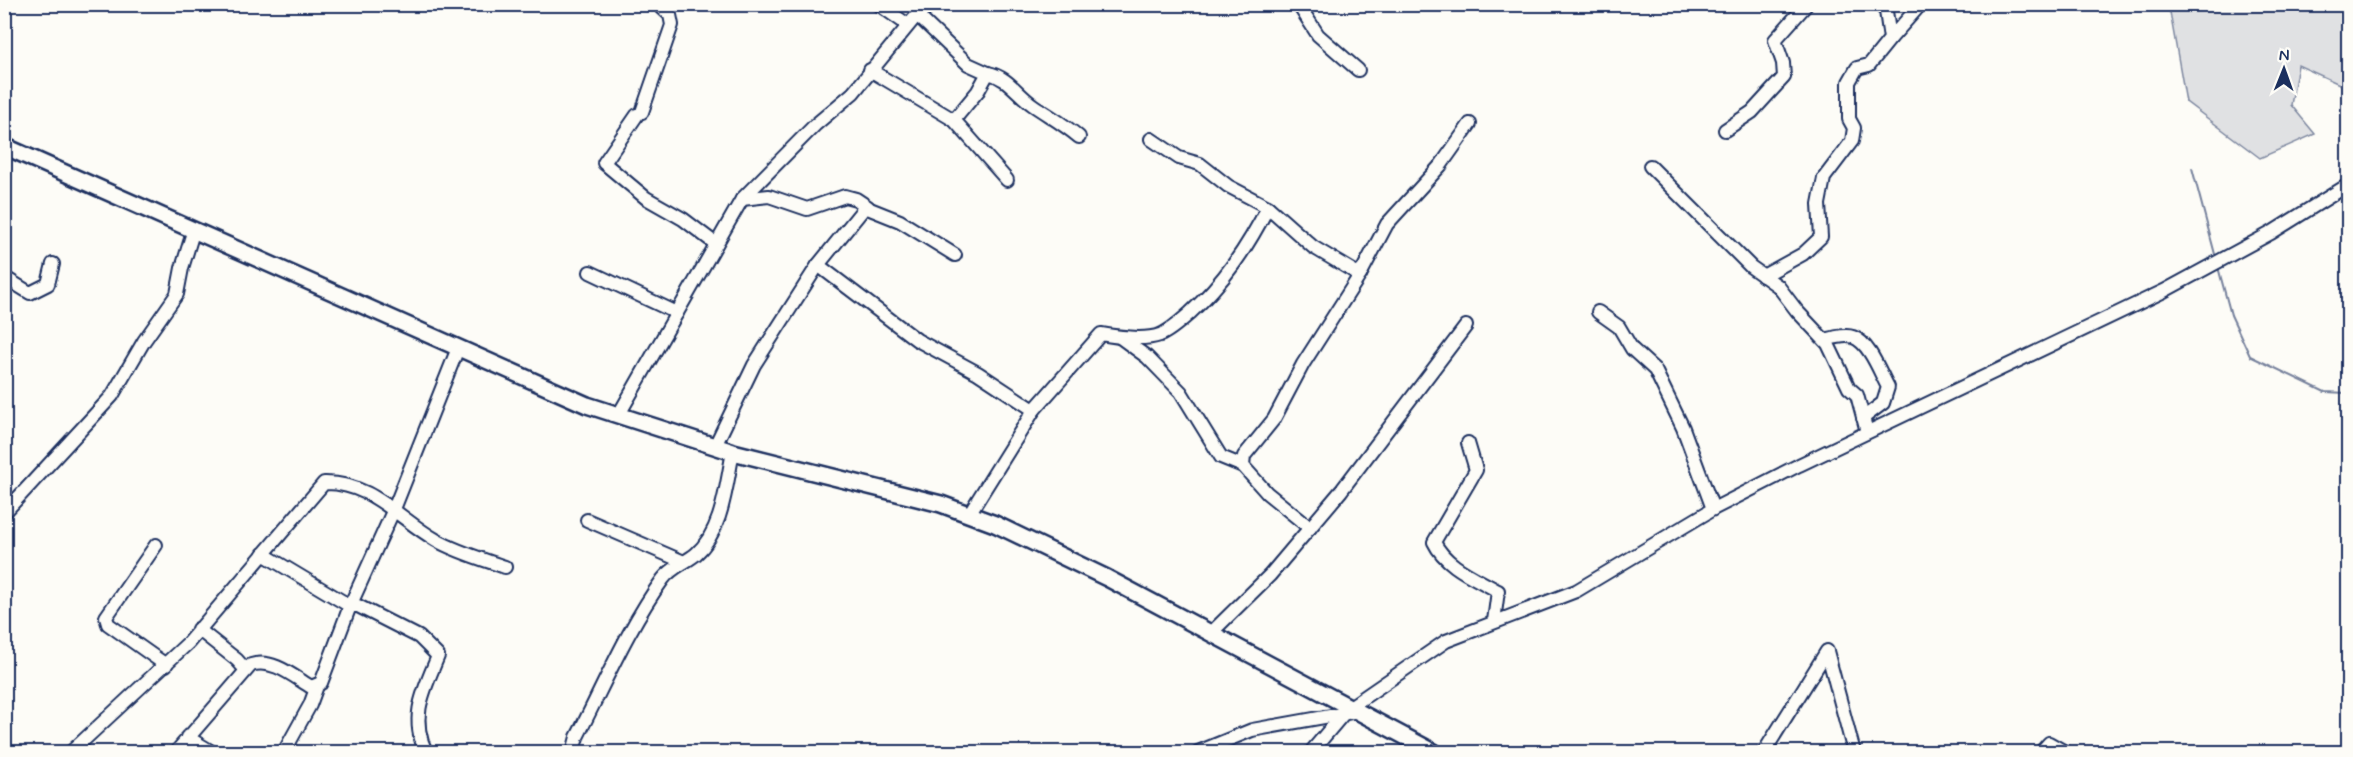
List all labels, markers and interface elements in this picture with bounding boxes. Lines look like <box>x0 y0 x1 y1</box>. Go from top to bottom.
north arrow <box>2254 39 2314 99</box>
text: N <box>2279 45 2290 66</box>

